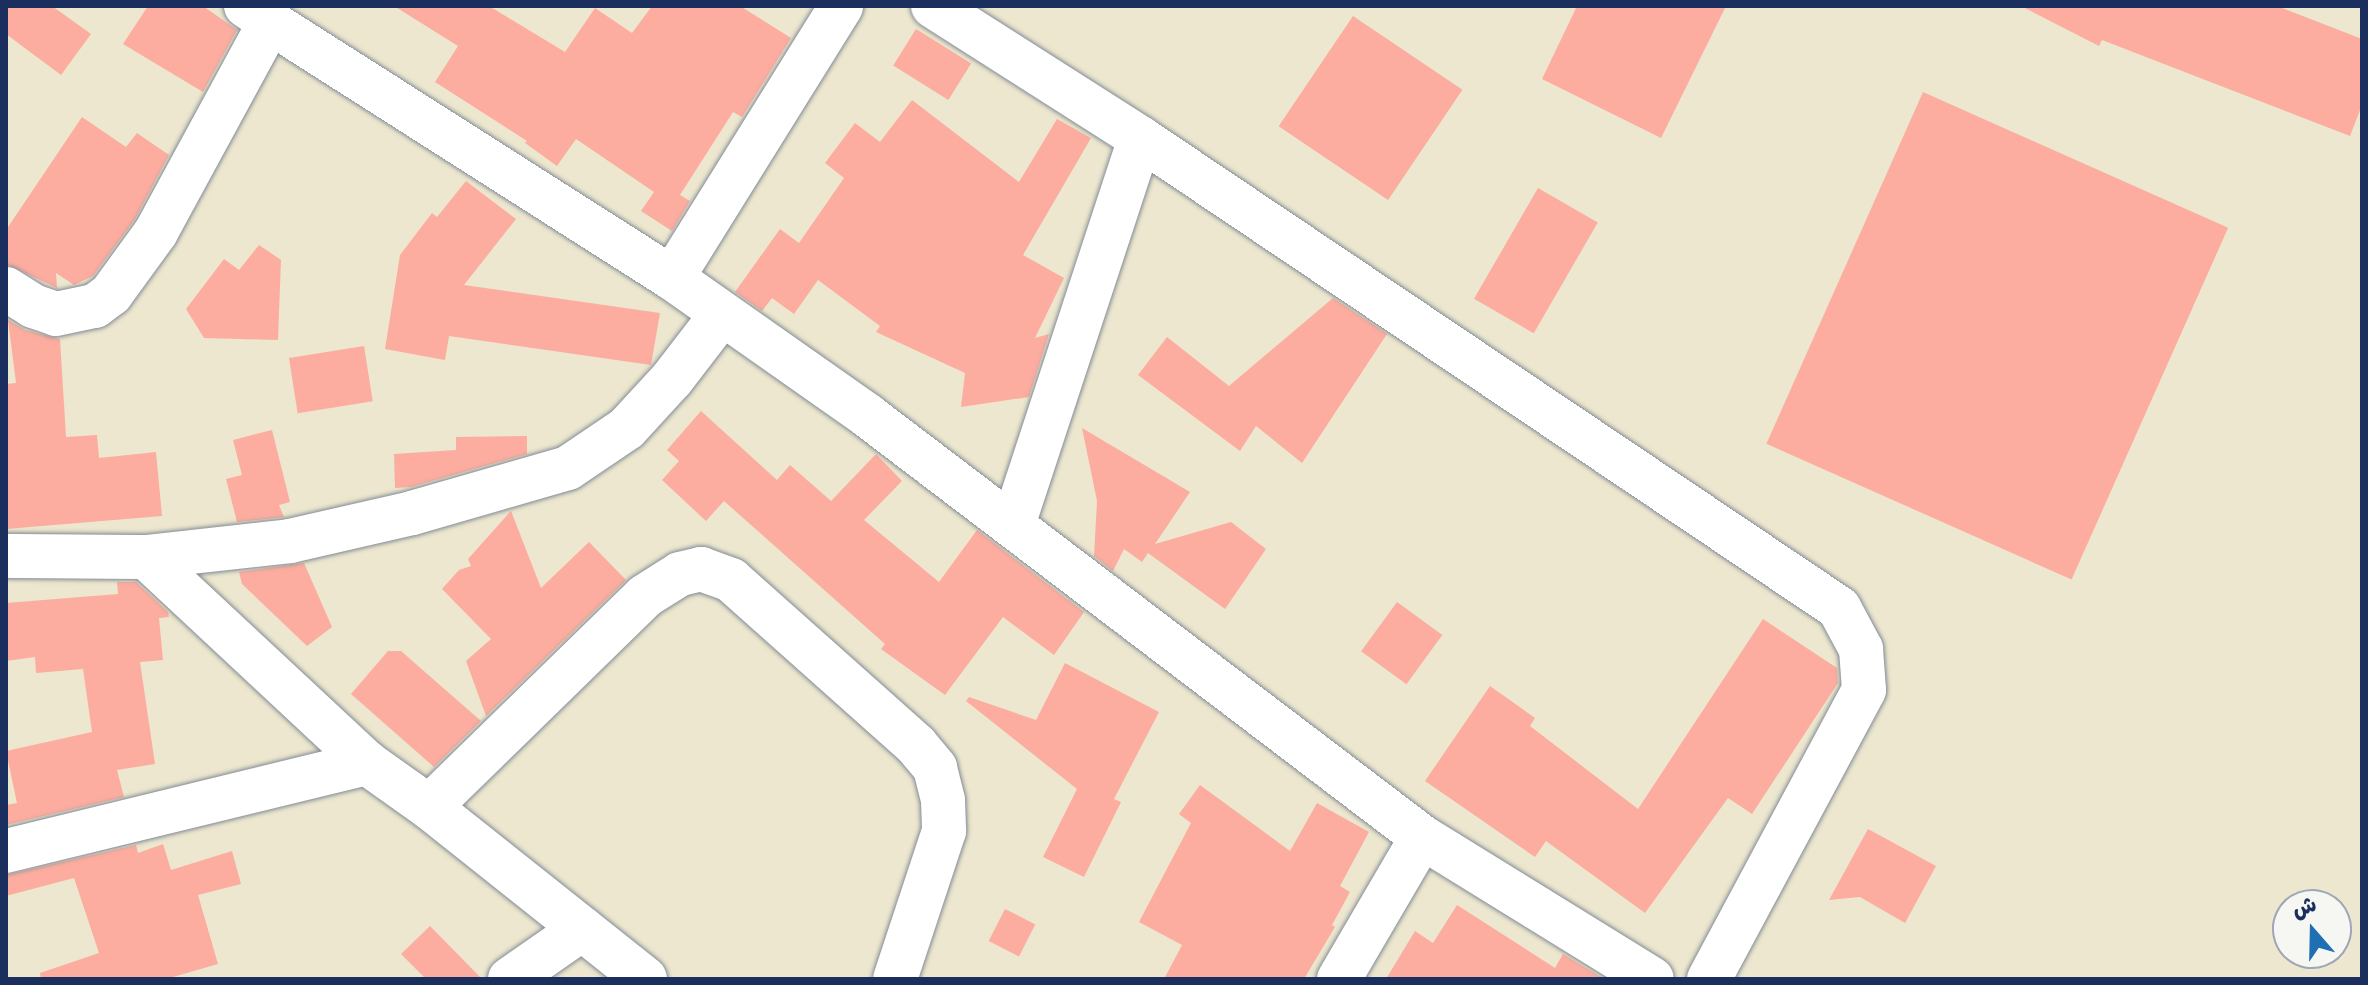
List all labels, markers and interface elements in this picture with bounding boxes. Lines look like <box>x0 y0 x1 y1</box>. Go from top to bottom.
north arrow <box>2272 889 2352 969</box>
text: ش <box>2288 891 2321 926</box>

